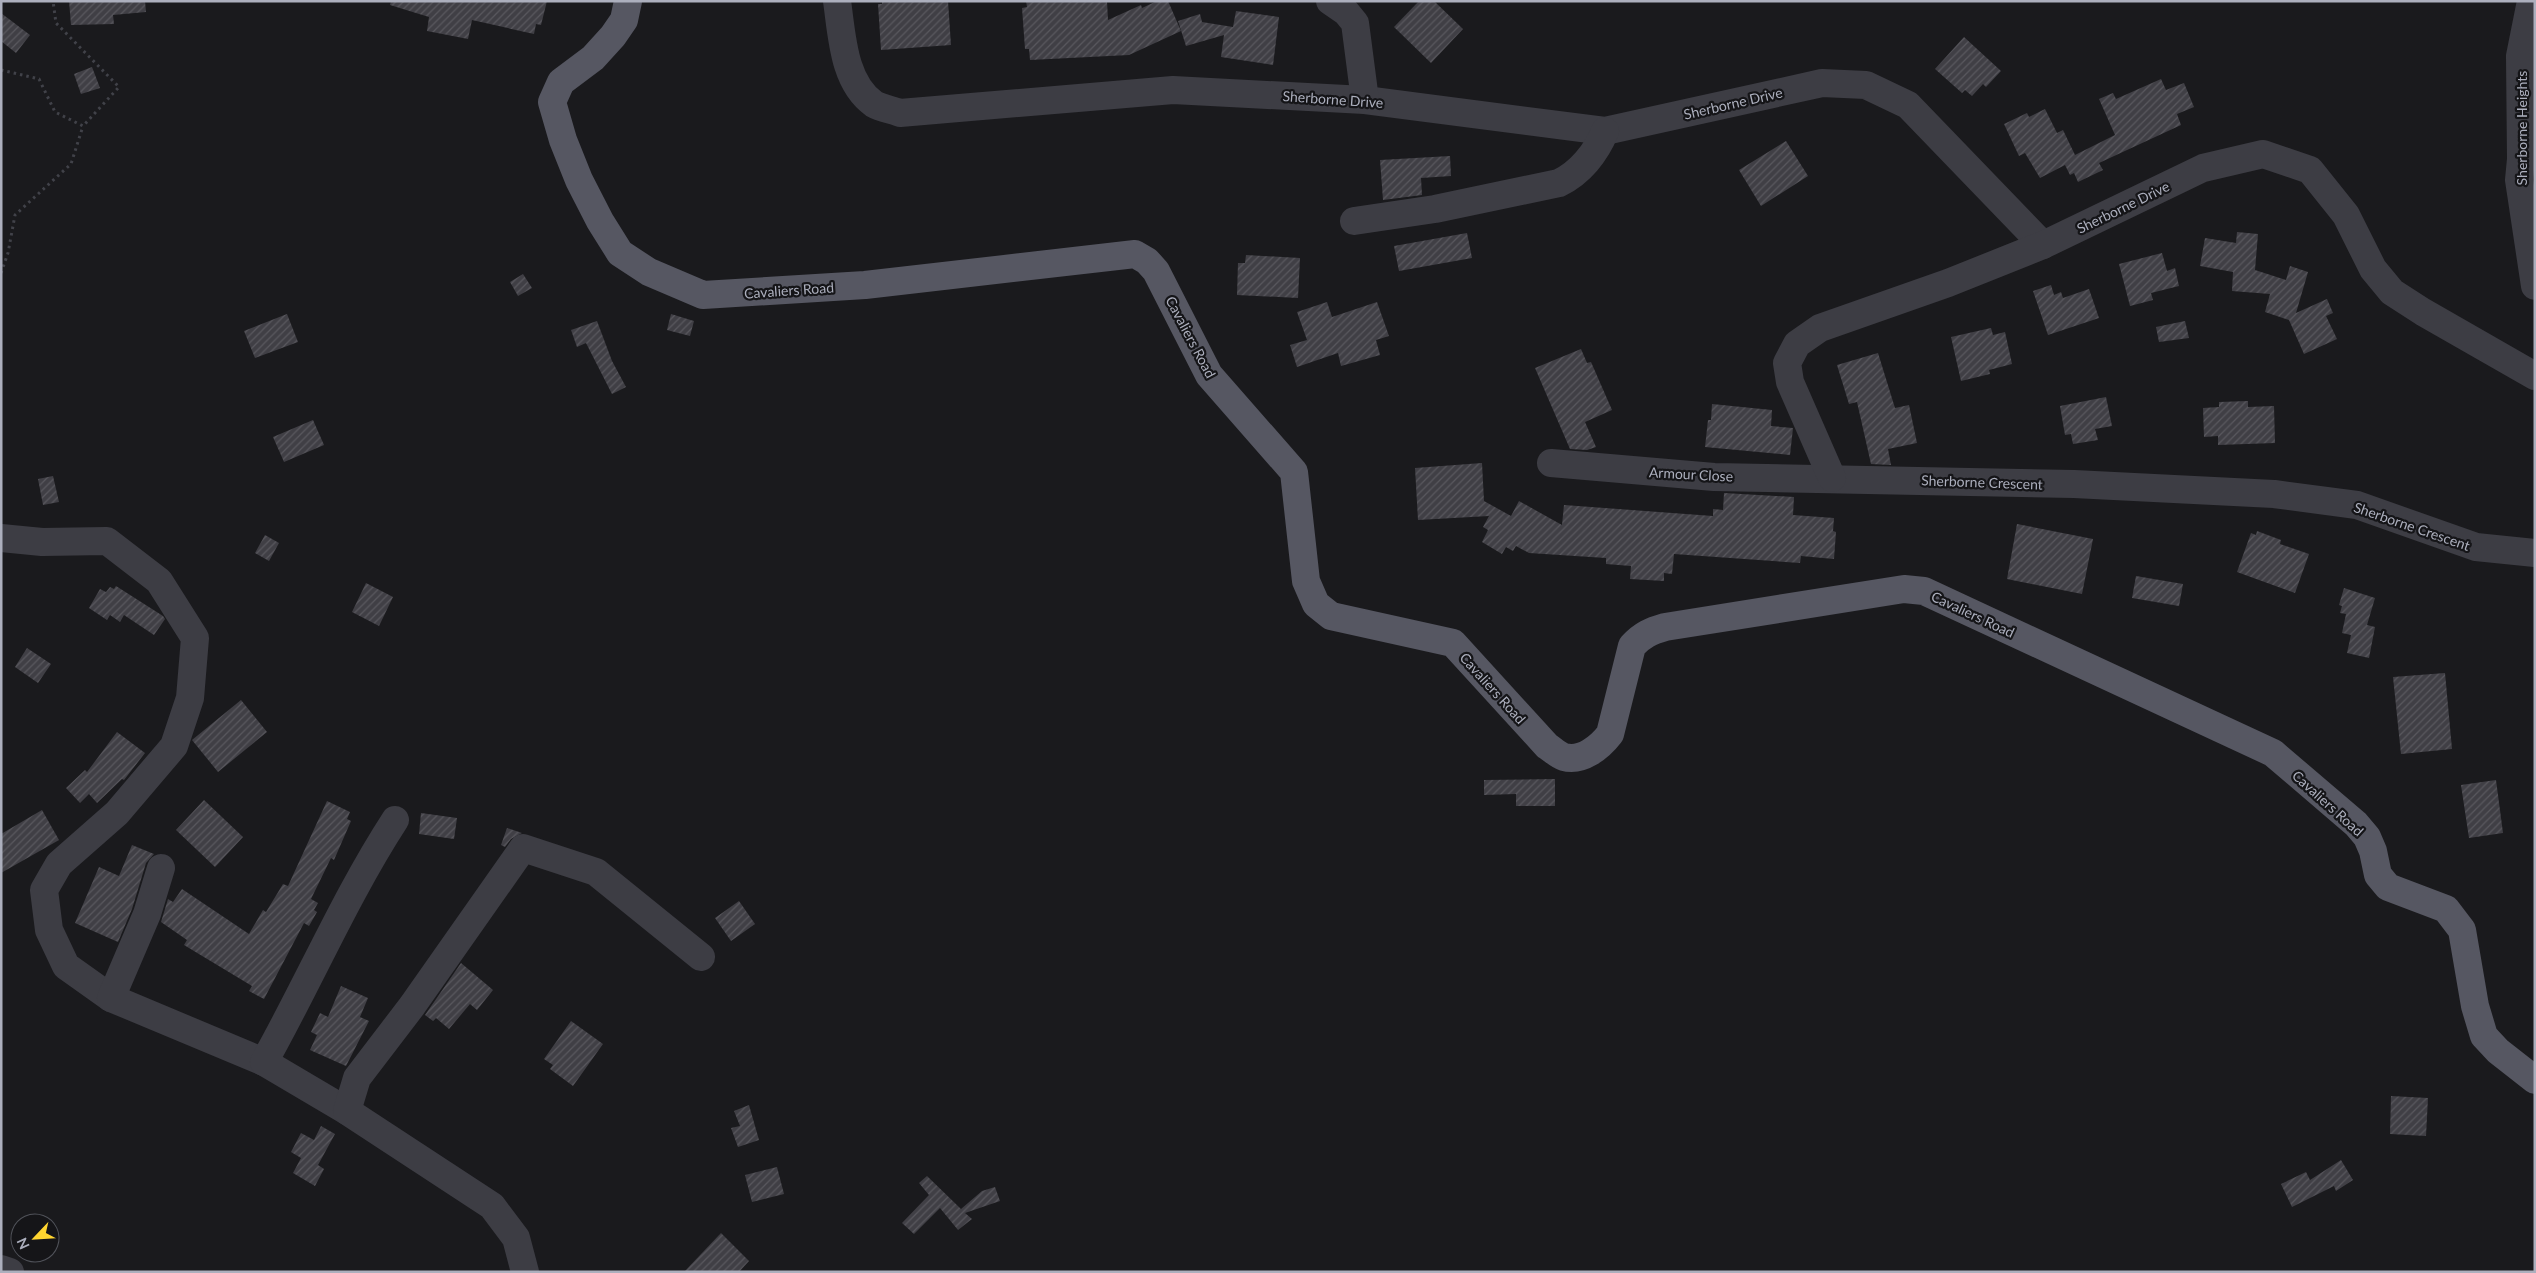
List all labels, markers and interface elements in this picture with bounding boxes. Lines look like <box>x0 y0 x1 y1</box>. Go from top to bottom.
street label: Sherborne Heights <box>2513 71 2530 185</box>
street label: Sherborne Drive <box>1682 83 1784 123</box>
street label: Sherborne Drive <box>1282 87 1384 111</box>
street label: Sherborne Drive <box>2074 177 2172 237</box>
street label: Cavaliers Road <box>744 278 834 302</box>
street label: Cavaliers Road <box>1162 293 1220 381</box>
street label: Armour Close <box>1648 463 1734 485</box>
street label: Sherborne Crescent <box>1921 471 2043 493</box>
street label: Sherborne Crescent <box>2352 498 2472 554</box>
street label: Cavaliers Road <box>1929 587 2017 641</box>
street label: Cavaliers Road <box>1457 649 1529 727</box>
street label: Cavaliers Road <box>2289 767 2367 839</box>
north arrow <box>10 1213 60 1263</box>
text: N <box>13 1235 33 1252</box>

